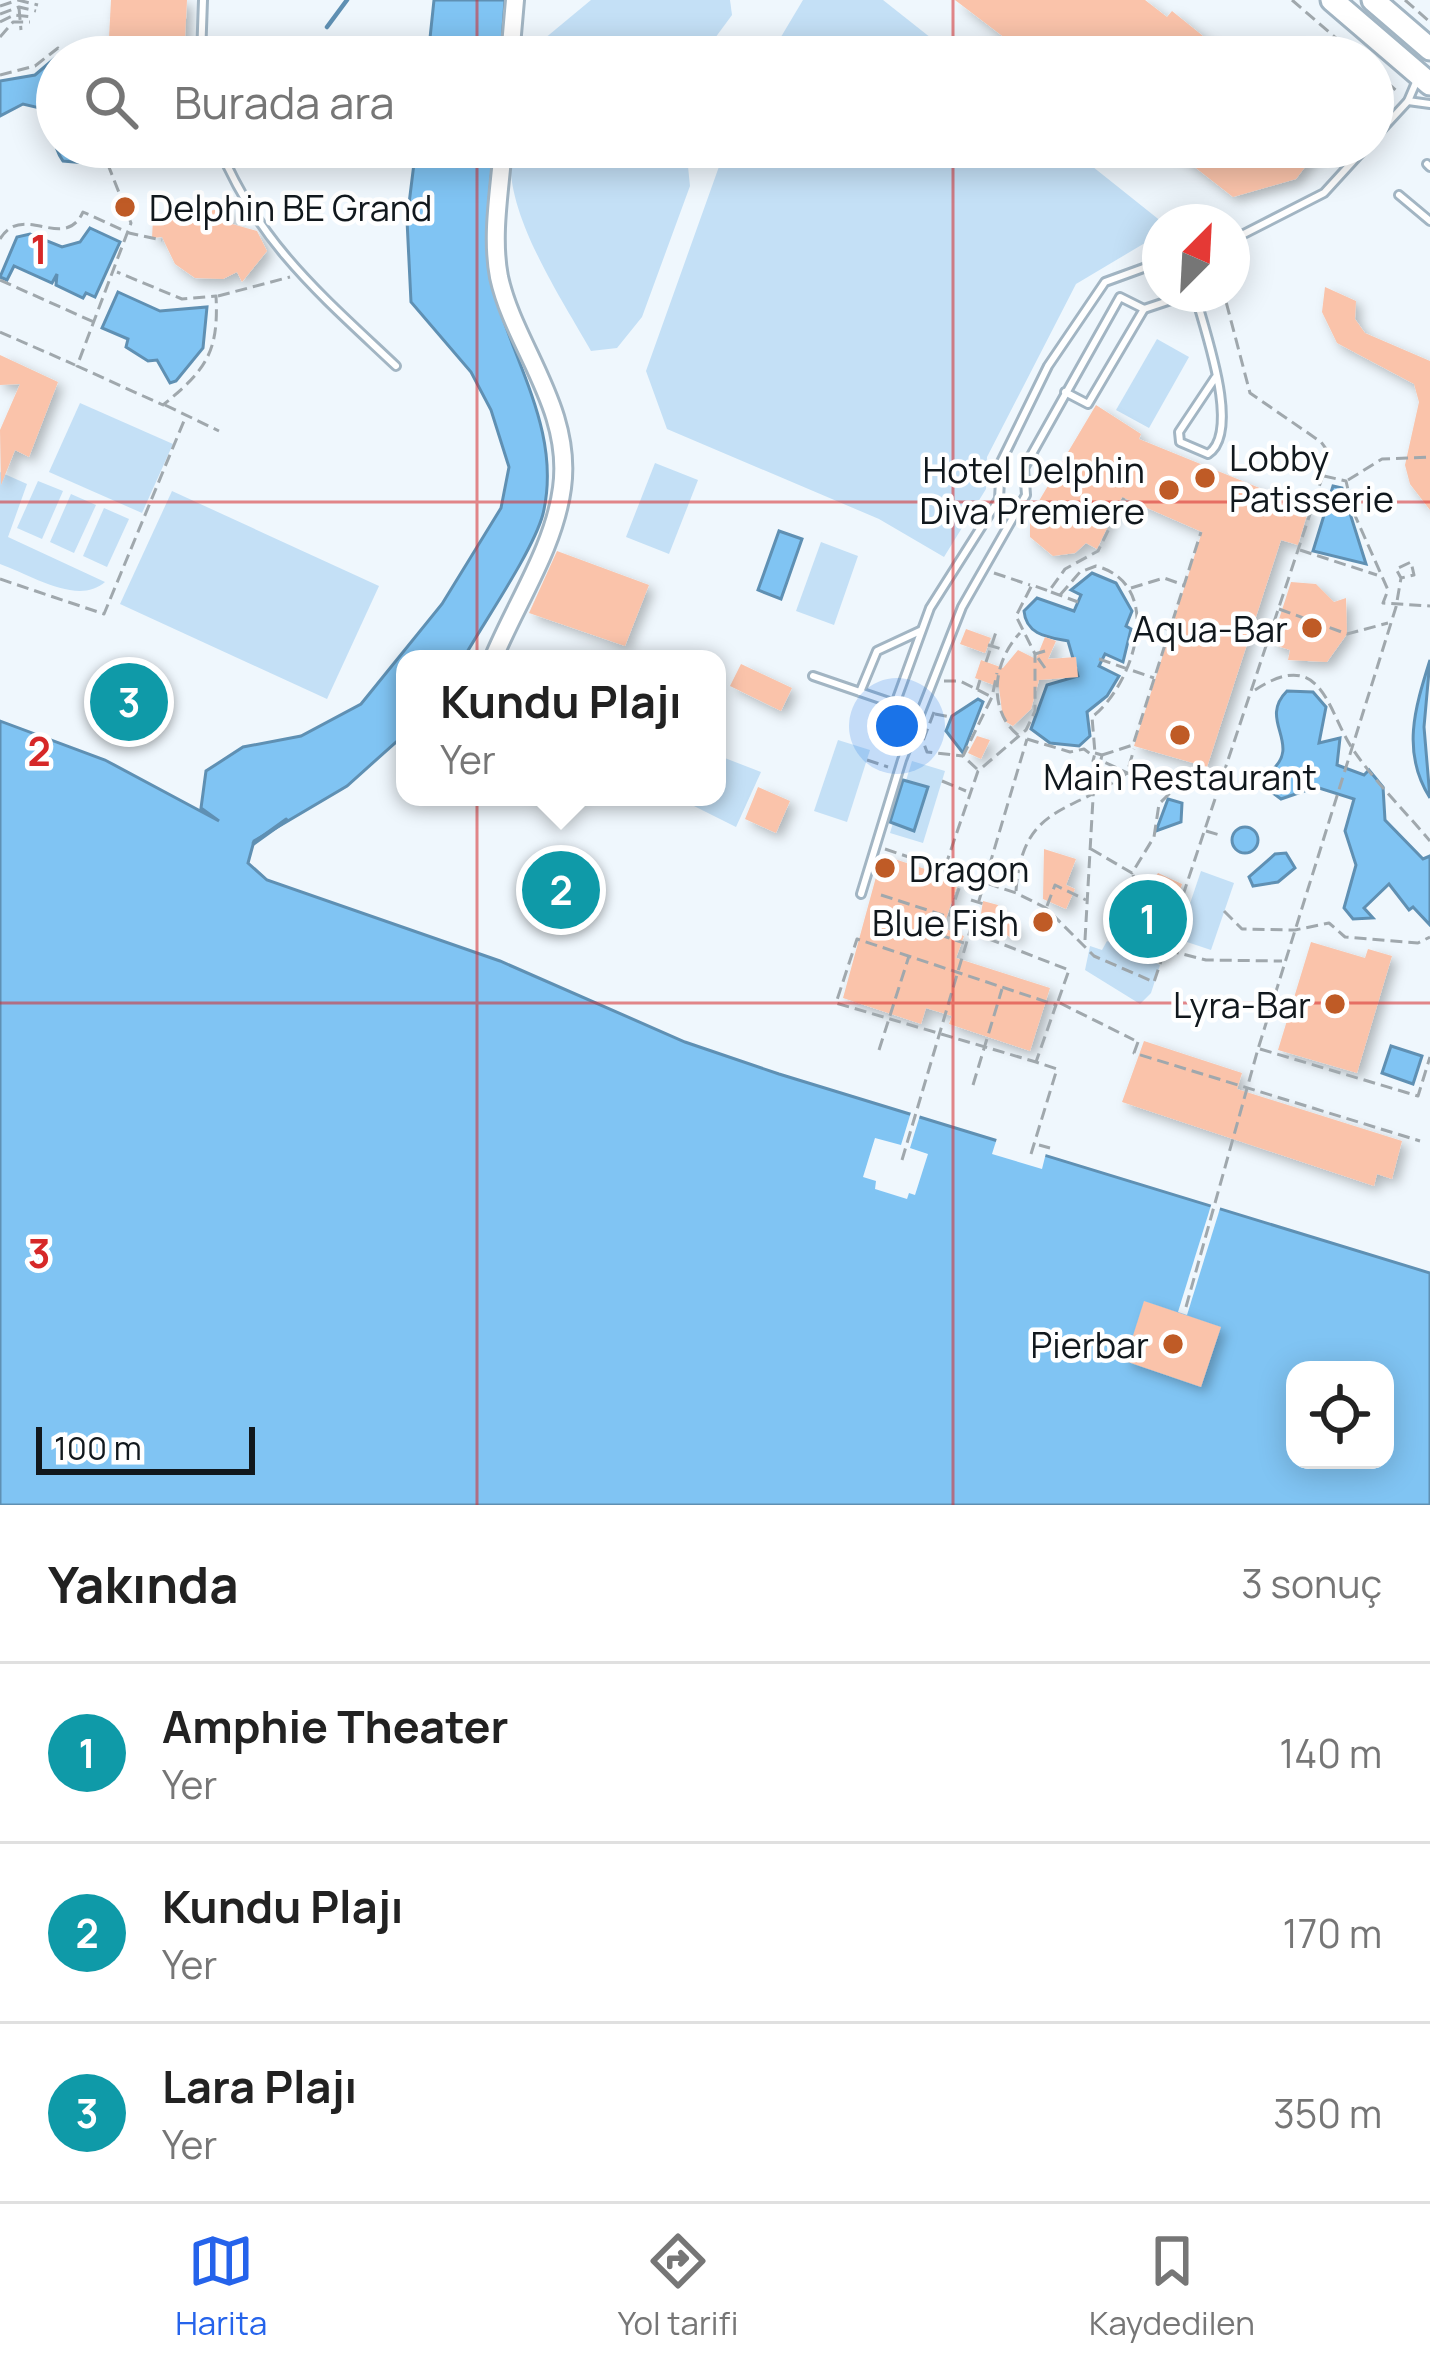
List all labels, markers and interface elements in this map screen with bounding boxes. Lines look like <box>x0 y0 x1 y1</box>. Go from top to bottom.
search box <box>36 36 1394 168</box>
icon: search <box>78 69 144 135</box>
text: Burada ara <box>174 71 395 133</box>
place label: Delphin BE Grand <box>149 183 432 232</box>
marker: Delphin BE Grand <box>112 194 138 220</box>
north arrow <box>1142 204 1250 312</box>
text: 1 <box>30 222 48 276</box>
place label: Lobby Patisserie <box>1229 433 1394 523</box>
place label: Hotel Delphin Diva Premiere <box>920 445 1145 535</box>
marker: Lobby Patisserie <box>1192 465 1218 491</box>
marker: Hotel Delphin Diva Premiere <box>1156 477 1182 503</box>
place label: Aqua-Bar <box>1132 604 1288 653</box>
marker: Aqua-Bar <box>1299 615 1325 641</box>
popup <box>396 650 726 806</box>
pin: 3 <box>90 657 168 747</box>
text: Kundu Plajı <box>440 670 682 732</box>
your location <box>867 696 927 756</box>
marker: Main Restaurant <box>1167 722 1193 748</box>
text: 2 <box>27 724 51 778</box>
text: Yer <box>440 732 496 786</box>
place label: Main Restaurant <box>1043 752 1317 801</box>
place label: Dragon <box>909 844 1029 893</box>
pin: 2 <box>522 845 600 935</box>
marker: Dragon <box>872 855 898 881</box>
pin: 1 <box>1109 874 1187 964</box>
place label: Blue Fish <box>872 898 1019 947</box>
marker: Blue Fish <box>1030 909 1056 935</box>
place label: Lyra-Bar <box>1173 980 1311 1029</box>
marker: Lyra-Bar <box>1322 991 1348 1017</box>
text: 3 <box>28 1226 50 1280</box>
place label: Pierbar <box>1031 1320 1149 1369</box>
marker: Pierbar <box>1160 1331 1186 1357</box>
map controls <box>1286 1361 1394 1469</box>
button: locate <box>1286 1361 1394 1469</box>
scale bar <box>36 1421 255 1474</box>
text: 100 m <box>54 1425 142 1470</box>
text: Yakında <box>48 1549 239 1618</box>
text: 3 sonuç <box>1241 1556 1382 1610</box>
text: Amphie Theater <box>162 1695 509 1757</box>
text: 1 <box>78 1726 96 1780</box>
text: 140 m <box>1279 1726 1382 1780</box>
text: Yer <box>162 1757 217 1811</box>
text: Kundu Plajı <box>162 1875 403 1937</box>
text: 2 <box>75 1906 99 1960</box>
text: 170 m <box>1283 1906 1382 1960</box>
text: Yer <box>162 1937 217 1991</box>
text: Lara Plajı <box>162 2055 357 2117</box>
text: 3 <box>76 2086 98 2140</box>
text: 350 m <box>1273 2086 1382 2140</box>
text: Yer <box>162 2117 217 2171</box>
tab: Harita <box>175 2228 267 2345</box>
tab: Yol tarifi <box>618 2228 738 2345</box>
tab: Kaydedilen <box>1089 2228 1255 2345</box>

